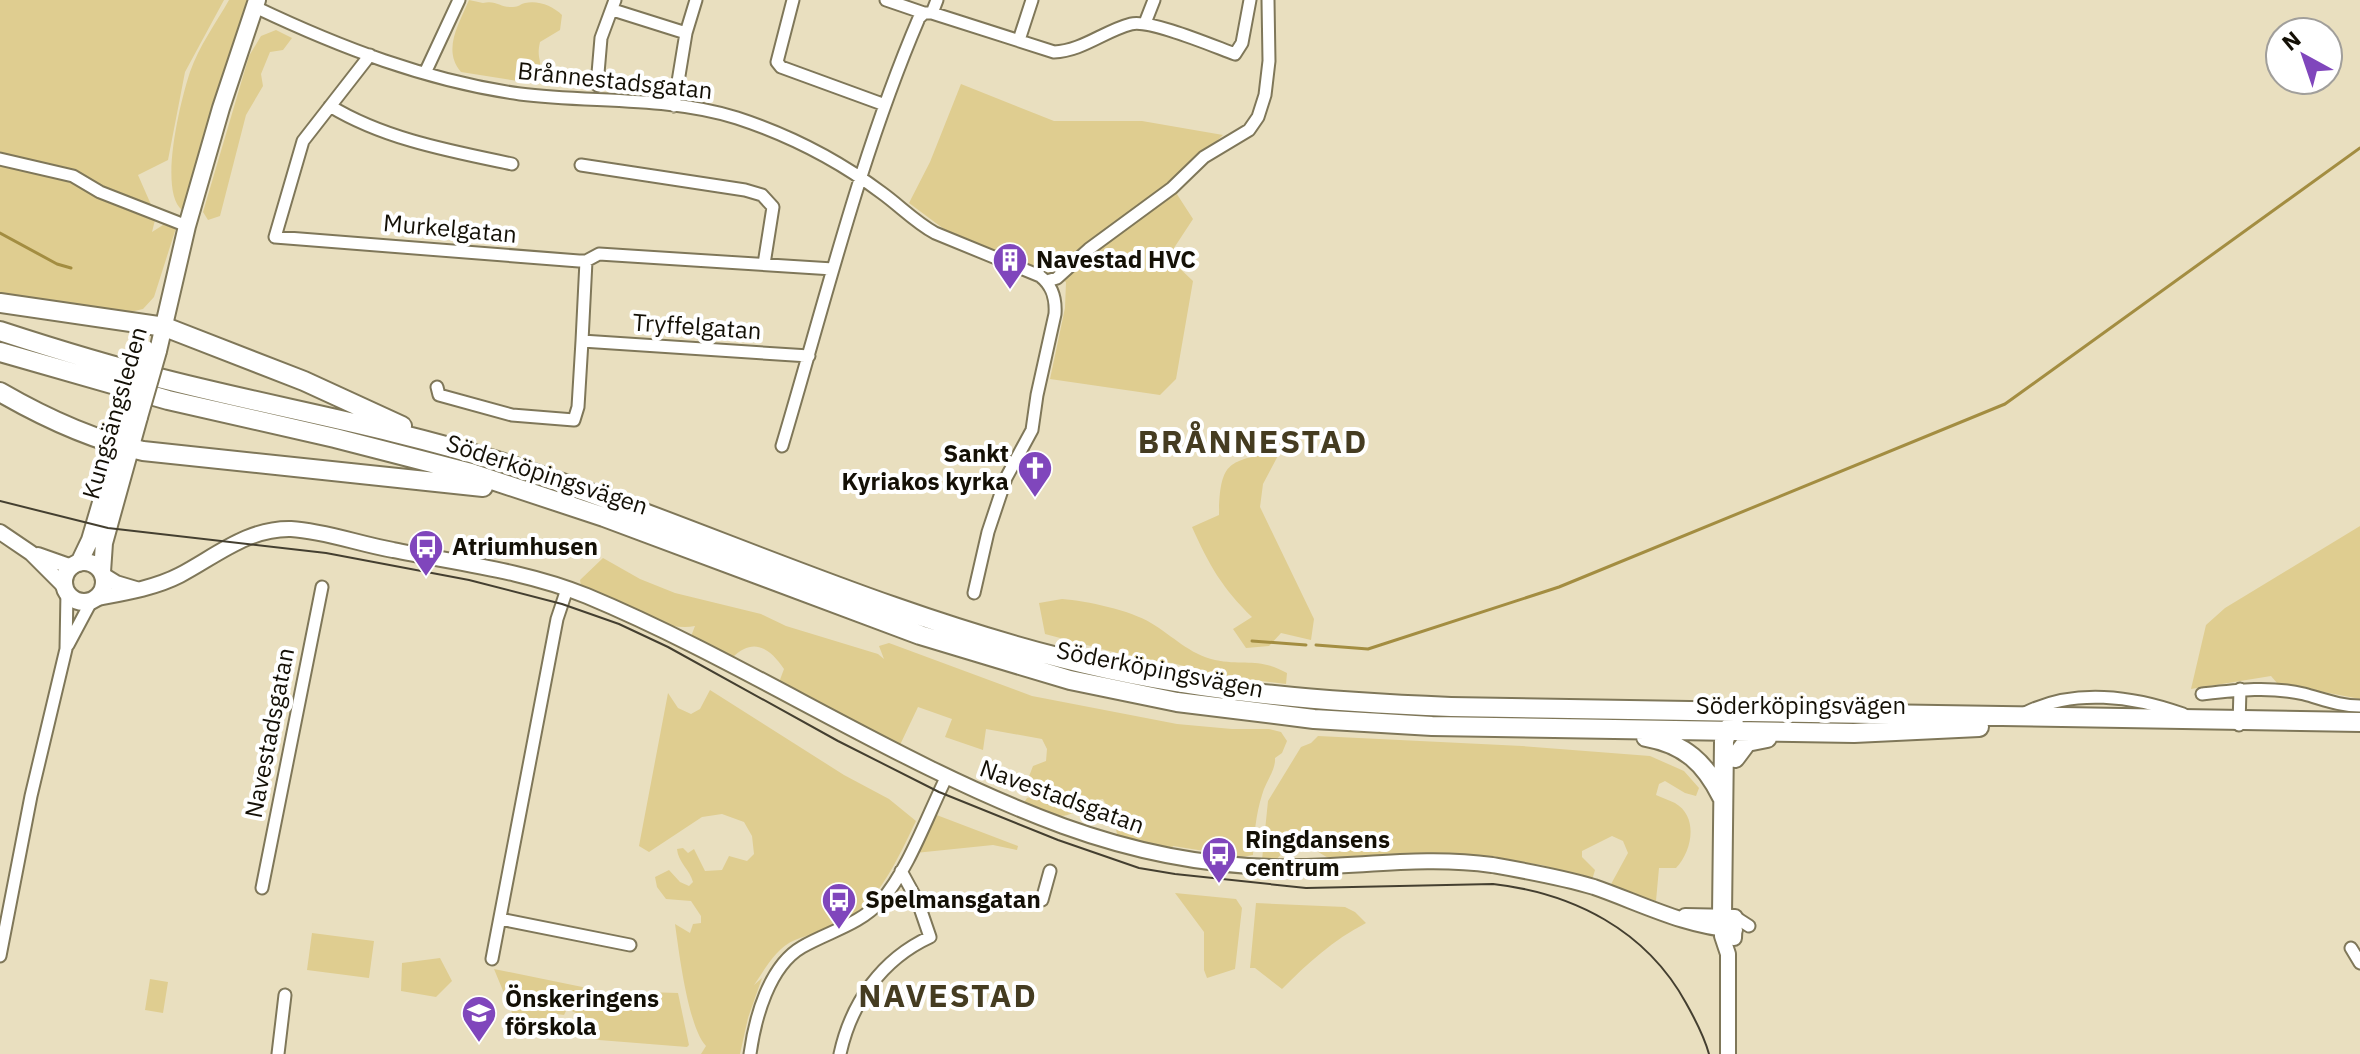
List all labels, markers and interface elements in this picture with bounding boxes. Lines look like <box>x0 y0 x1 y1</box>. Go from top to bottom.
north arrow <box>2264 16 2344 96</box>
text: N <box>2275 24 2306 57</box>
street label: Brånnestadsgatan <box>516 54 714 106</box>
street label: Murkelgatan <box>382 206 518 250</box>
building icon: Navestad HVC <box>991 241 1029 291</box>
place label: Navestad HVC <box>1036 243 1196 275</box>
street label: Tryffelgatan <box>632 306 763 346</box>
street label: Kungsängsleden <box>74 323 154 503</box>
district label: BRÅNNESTAD <box>1138 420 1368 462</box>
street label: Söderköpingsvägen <box>442 426 652 522</box>
place label: Sankt Kyriakos kyrka <box>842 437 1009 497</box>
church icon: Sankt Kyriakos kyrka <box>1016 449 1054 499</box>
bus stop icon: Atriumhusen <box>407 528 445 578</box>
place label: Atriumhusen <box>452 530 598 562</box>
street label: Söderköpingsvägen <box>1054 633 1266 705</box>
street label: Navestadsgatan <box>237 645 301 821</box>
street label: Söderköpingsvägen <box>1696 689 1906 721</box>
street label: Navestadsgatan <box>976 751 1149 841</box>
place label: Ringdansens centrum <box>1245 823 1390 883</box>
bus stop icon: Ringdansens centrum <box>1200 835 1238 885</box>
bus stop icon: Spelmansgatan <box>820 881 858 931</box>
place label: Spelmansgatan <box>865 883 1041 915</box>
district label: NAVESTAD <box>858 974 1038 1016</box>
place label: Önskeringens förskola <box>505 982 659 1042</box>
school or university icon: Önskeringens förskola <box>460 994 498 1044</box>

